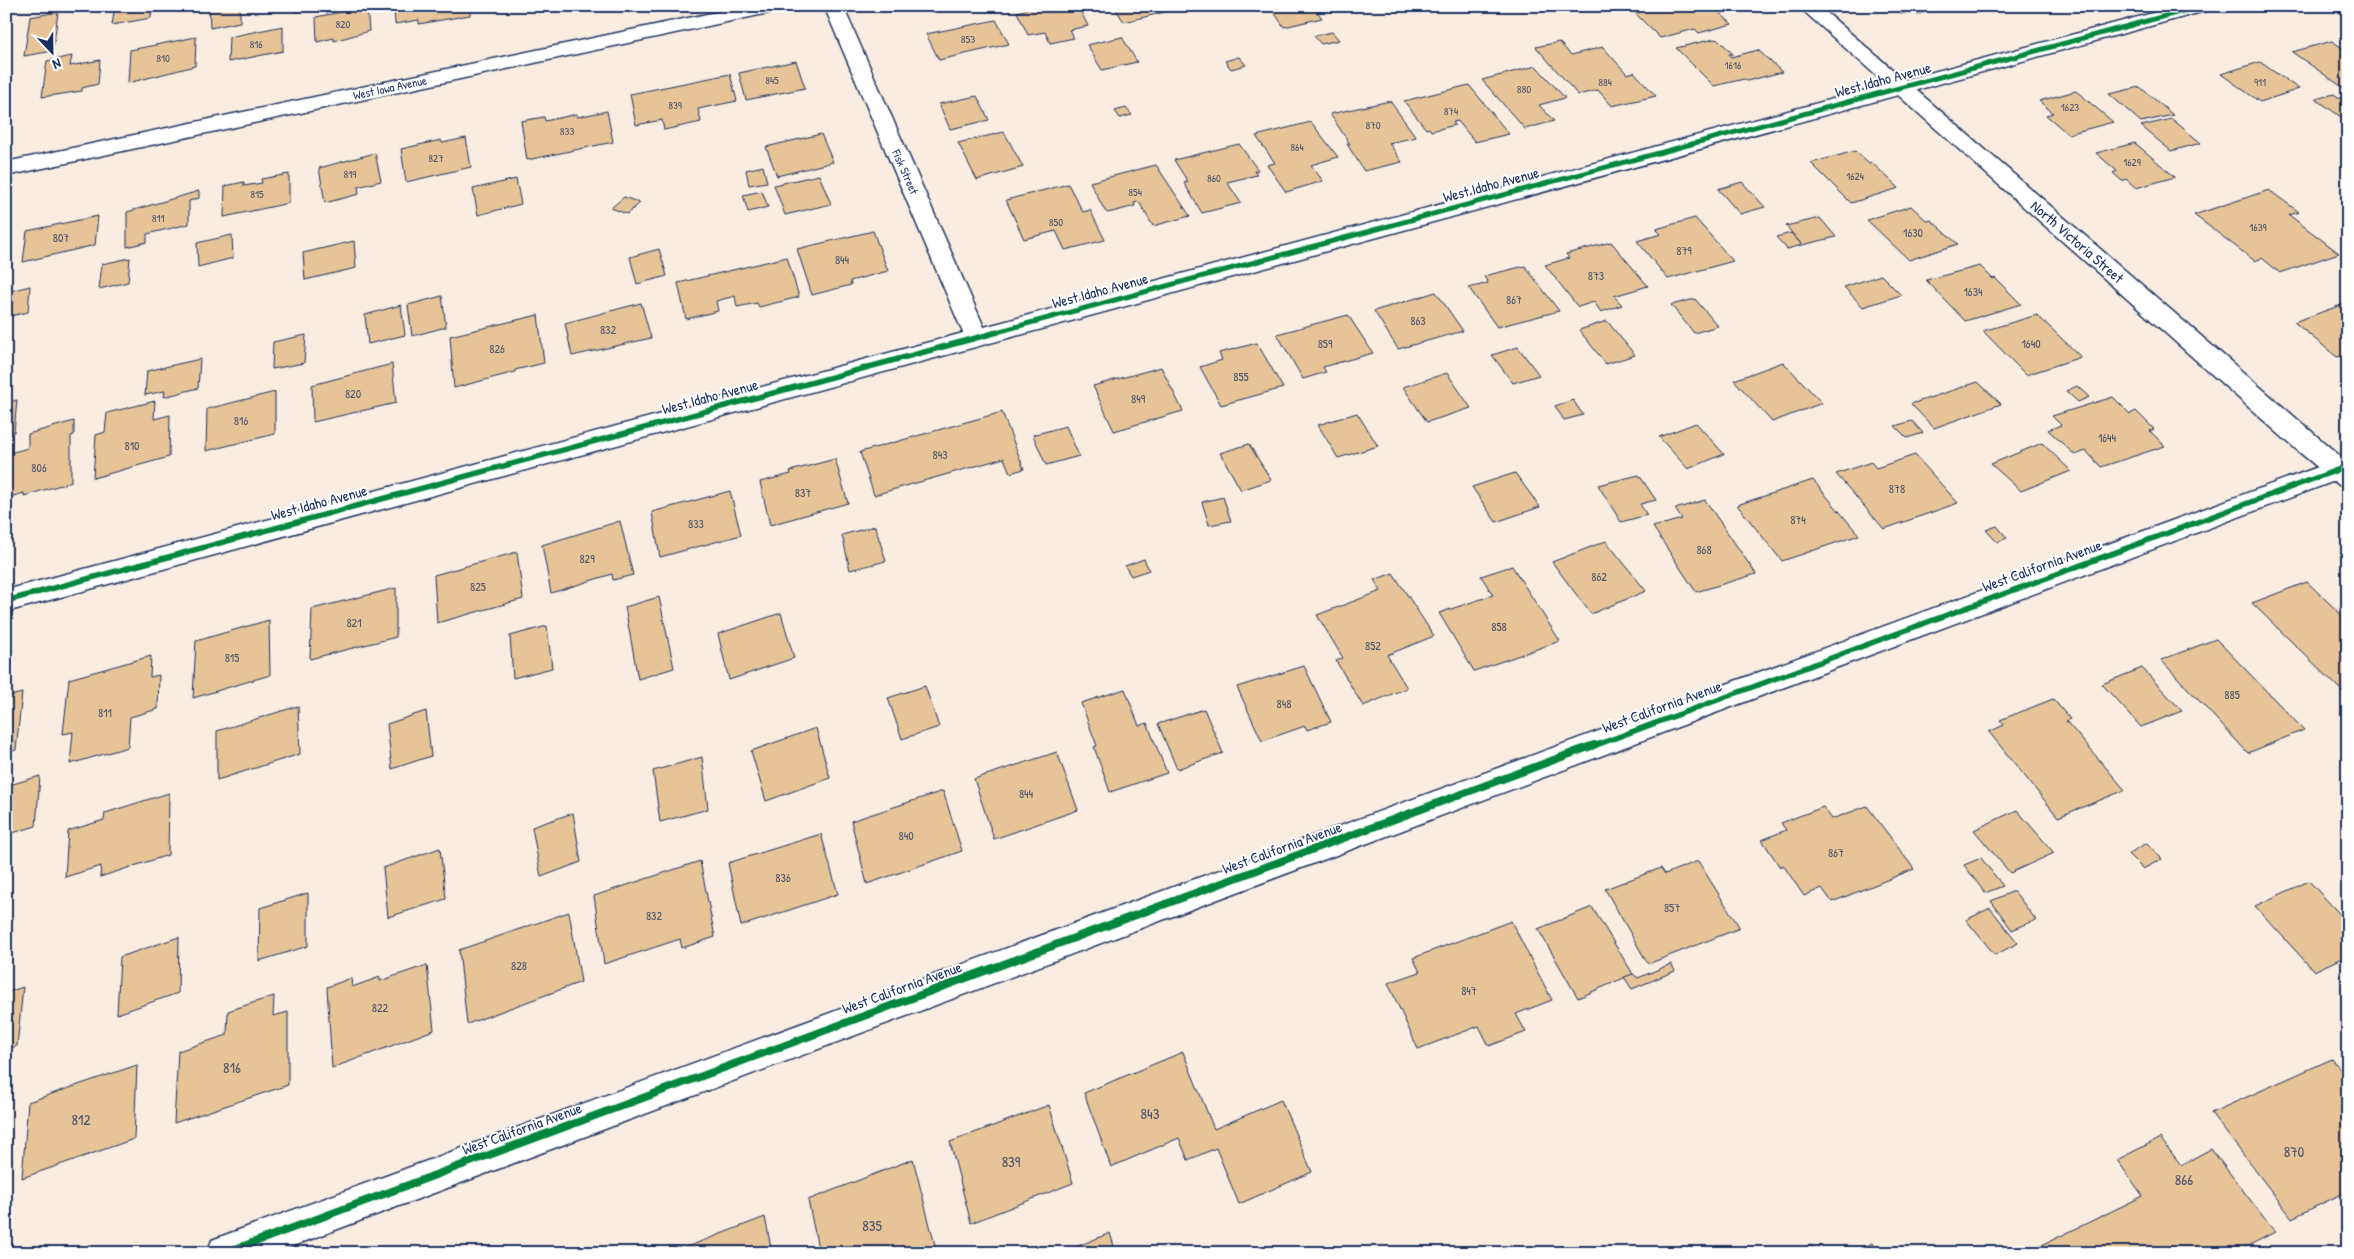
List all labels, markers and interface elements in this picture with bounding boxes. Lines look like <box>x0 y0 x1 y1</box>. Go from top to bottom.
house number: 820 <box>336 17 350 31</box>
north arrow <box>28 28 78 78</box>
house number: 853 <box>961 32 975 46</box>
house number: 816 <box>249 37 263 51</box>
house number: 810 <box>156 51 170 65</box>
text: N <box>50 54 64 75</box>
street label: West Idaho Avenue <box>1832 57 1933 102</box>
house number: 1616 <box>1725 58 1742 72</box>
street label: West Iowa Avenue <box>352 71 428 104</box>
house number: 845 <box>765 73 779 87</box>
house number: 884 <box>1598 75 1612 89</box>
house number: 911 <box>2254 75 2266 89</box>
house number: 880 <box>1517 82 1531 96</box>
house number: 839 <box>668 98 682 112</box>
house number: 1623 <box>2061 100 2079 114</box>
house number: 874 <box>1444 104 1458 118</box>
house number: 870 <box>1365 118 1381 132</box>
house number: 833 <box>560 124 574 138</box>
house number: 864 <box>1290 140 1304 154</box>
street label: Fisk Street <box>888 146 923 198</box>
house number: 827 <box>428 151 444 165</box>
house number: 1629 <box>2123 155 2141 169</box>
street label: West Idaho Avenue <box>1440 162 1541 207</box>
house number: 819 <box>344 167 356 181</box>
house number: 1624 <box>1846 169 1864 183</box>
house number: 860 <box>1207 171 1221 185</box>
house number: 854 <box>1128 185 1142 199</box>
house number: 815 <box>250 187 264 201</box>
street label: North Victoria Street <box>2026 195 2129 288</box>
house number: 811 <box>152 211 164 225</box>
house number: 850 <box>1049 215 1063 229</box>
house number: 1639 <box>2249 220 2267 234</box>
house number: 1630 <box>1903 224 1923 241</box>
house number: 807 <box>53 229 69 246</box>
house number: 879 <box>1676 242 1692 259</box>
house number: 844 <box>835 251 850 268</box>
house number: 873 <box>1588 267 1604 284</box>
street label: West Idaho Avenue <box>1049 268 1150 313</box>
house number: 1634 <box>1963 283 1983 300</box>
house number: 867 <box>1506 291 1522 308</box>
house number: 863 <box>1410 312 1426 329</box>
house number: 832 <box>600 321 616 338</box>
house number: 859 <box>1318 335 1333 352</box>
house number: 1640 <box>2021 335 2041 352</box>
house number: 826 <box>489 340 505 357</box>
house number: 855 <box>1233 368 1249 385</box>
street label: West Idaho Avenue <box>659 374 760 419</box>
house number: 820 <box>345 385 361 402</box>
house number: 849 <box>1131 390 1146 407</box>
house number: 816 <box>234 412 248 429</box>
house number: 1644 <box>2098 429 2117 446</box>
house number: 810 <box>125 437 139 454</box>
house number: 843 <box>932 446 948 463</box>
house number: 806 <box>31 459 47 476</box>
street label: West Idaho Avenue <box>268 480 369 525</box>
house number: 878 <box>1889 480 1905 497</box>
house number: 837 <box>795 484 811 501</box>
house number: 874 <box>1790 511 1806 528</box>
house number: 833 <box>688 515 704 532</box>
street label: West California Avenue <box>1979 534 2105 597</box>
house number: 868 <box>1696 541 1712 558</box>
house number: 829 <box>579 550 595 567</box>
house number: 862 <box>1591 568 1607 585</box>
house number: 825 <box>470 578 486 595</box>
house number: 821 <box>346 614 362 631</box>
house number: 858 <box>1491 618 1507 635</box>
house number: 852 <box>1365 637 1381 654</box>
house number: 815 <box>225 649 239 666</box>
street label: West California Avenue <box>1599 675 1725 738</box>
house number: 885 <box>2224 686 2240 703</box>
house number: 848 <box>1277 695 1291 712</box>
house number: 811 <box>98 704 112 721</box>
house number: 844 <box>1019 785 1034 802</box>
street label: West California Avenue <box>1219 816 1345 879</box>
house number: 840 <box>898 827 914 844</box>
house number: 867 <box>1828 844 1844 861</box>
house number: 836 <box>775 869 791 886</box>
house number: 857 <box>1664 899 1680 916</box>
house number: 832 <box>646 907 662 924</box>
street label: West California Avenue <box>839 956 965 1019</box>
house number: 828 <box>511 957 527 974</box>
house number: 847 <box>1461 982 1477 999</box>
house number: 822 <box>372 999 389 1016</box>
house number: 816 <box>223 1057 241 1078</box>
street label: West California Avenue <box>459 1097 585 1160</box>
house number: 843 <box>1141 1103 1160 1124</box>
house number: 812 <box>72 1109 90 1130</box>
house number: 870 <box>2284 1141 2305 1162</box>
house number: 839 <box>1002 1151 1021 1172</box>
house number: 866 <box>2175 1169 2193 1190</box>
house number: 835 <box>862 1215 882 1236</box>

